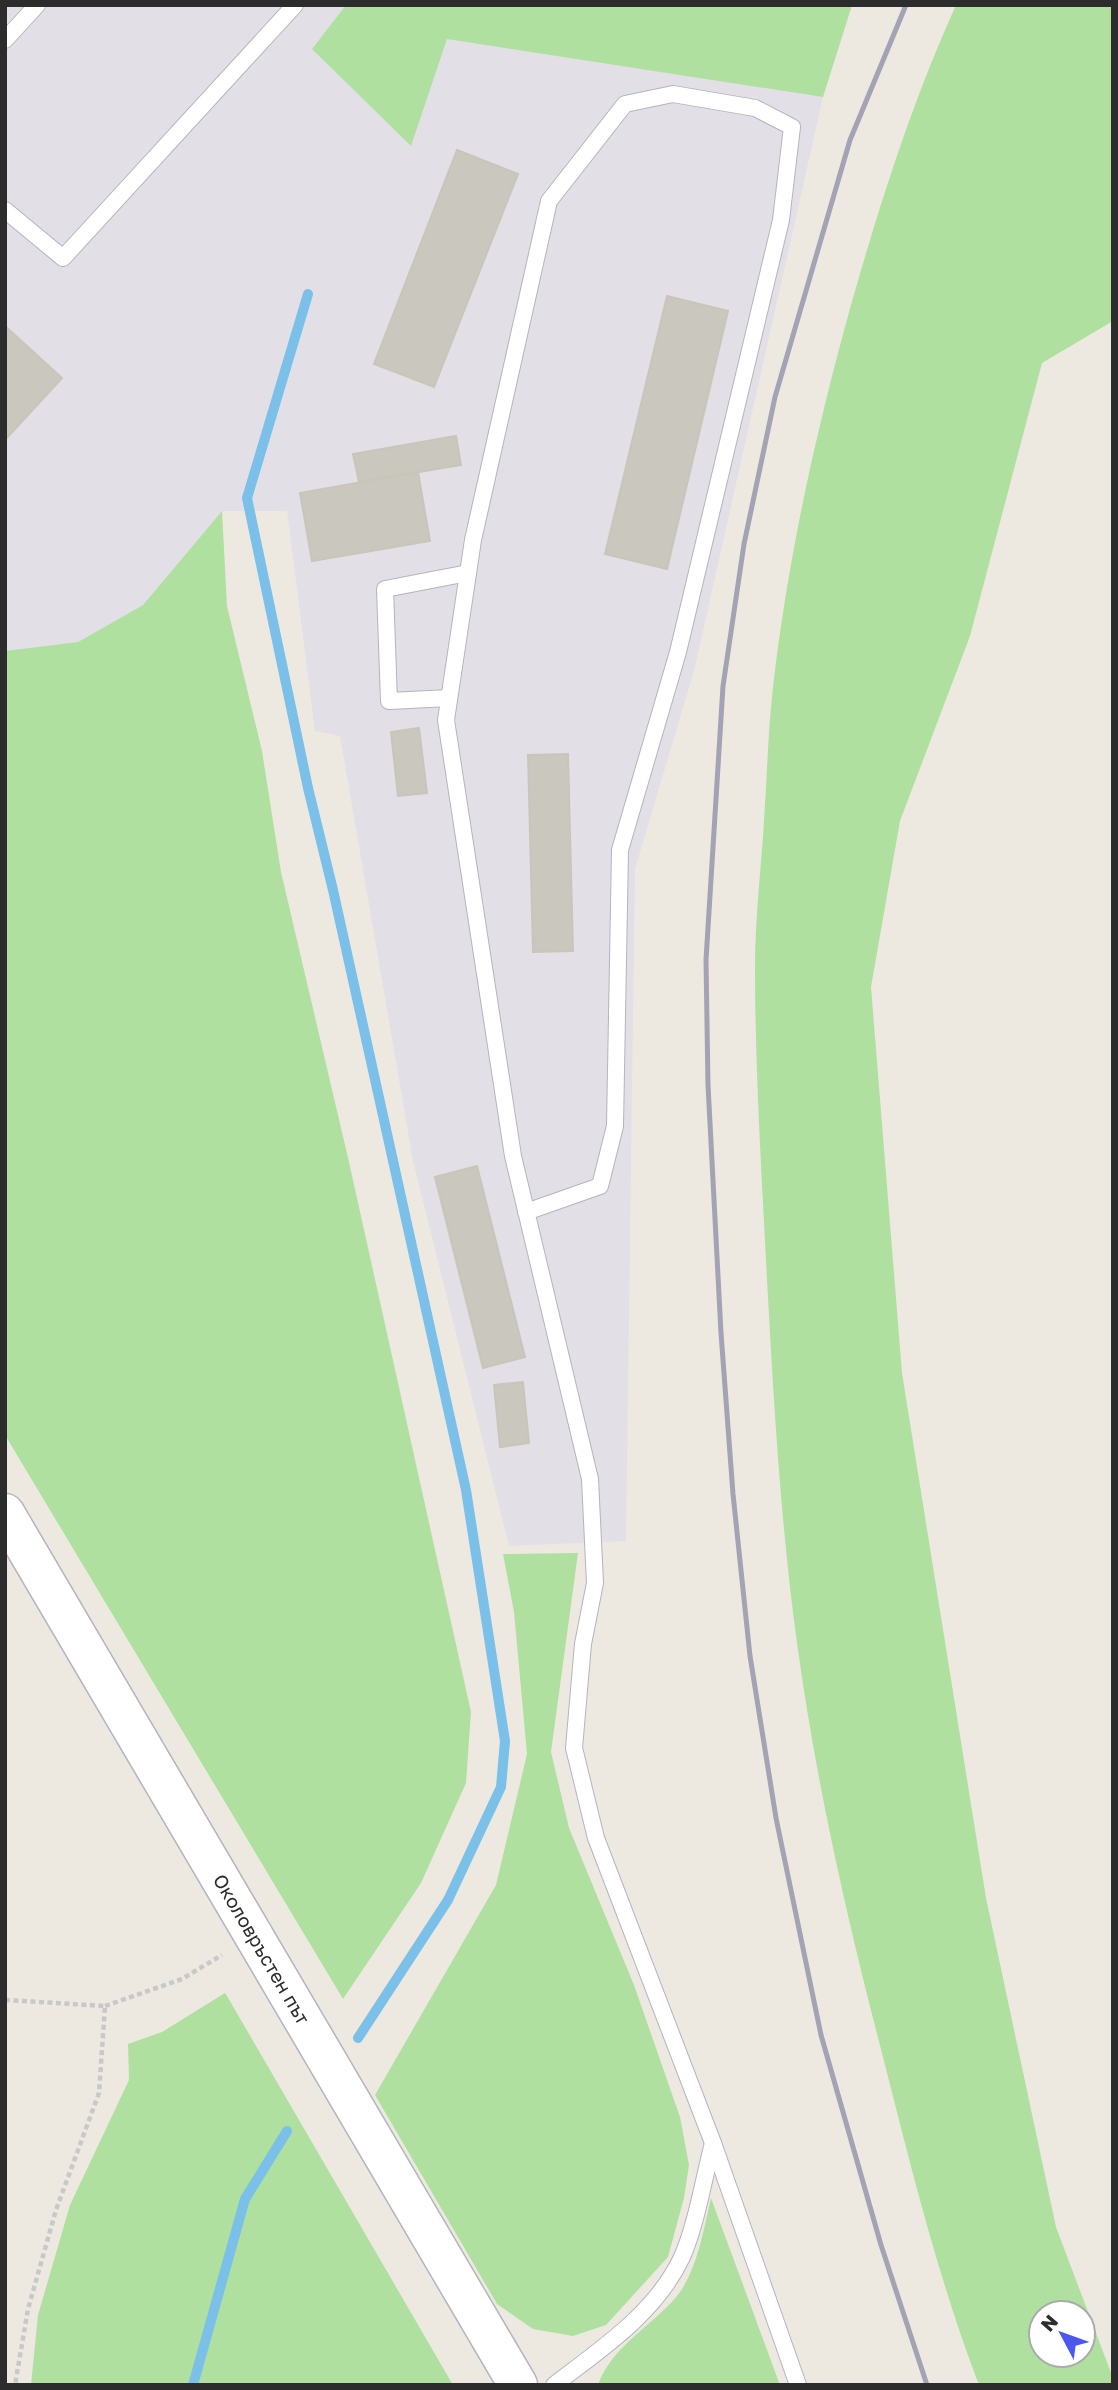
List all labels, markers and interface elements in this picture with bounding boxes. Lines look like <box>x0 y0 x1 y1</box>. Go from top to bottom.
street label: Околовръстен път <box>209 1870 315 2028</box>
north arrow <box>1027 2299 1097 2369</box>
text: N <box>1035 2310 1062 2336</box>

